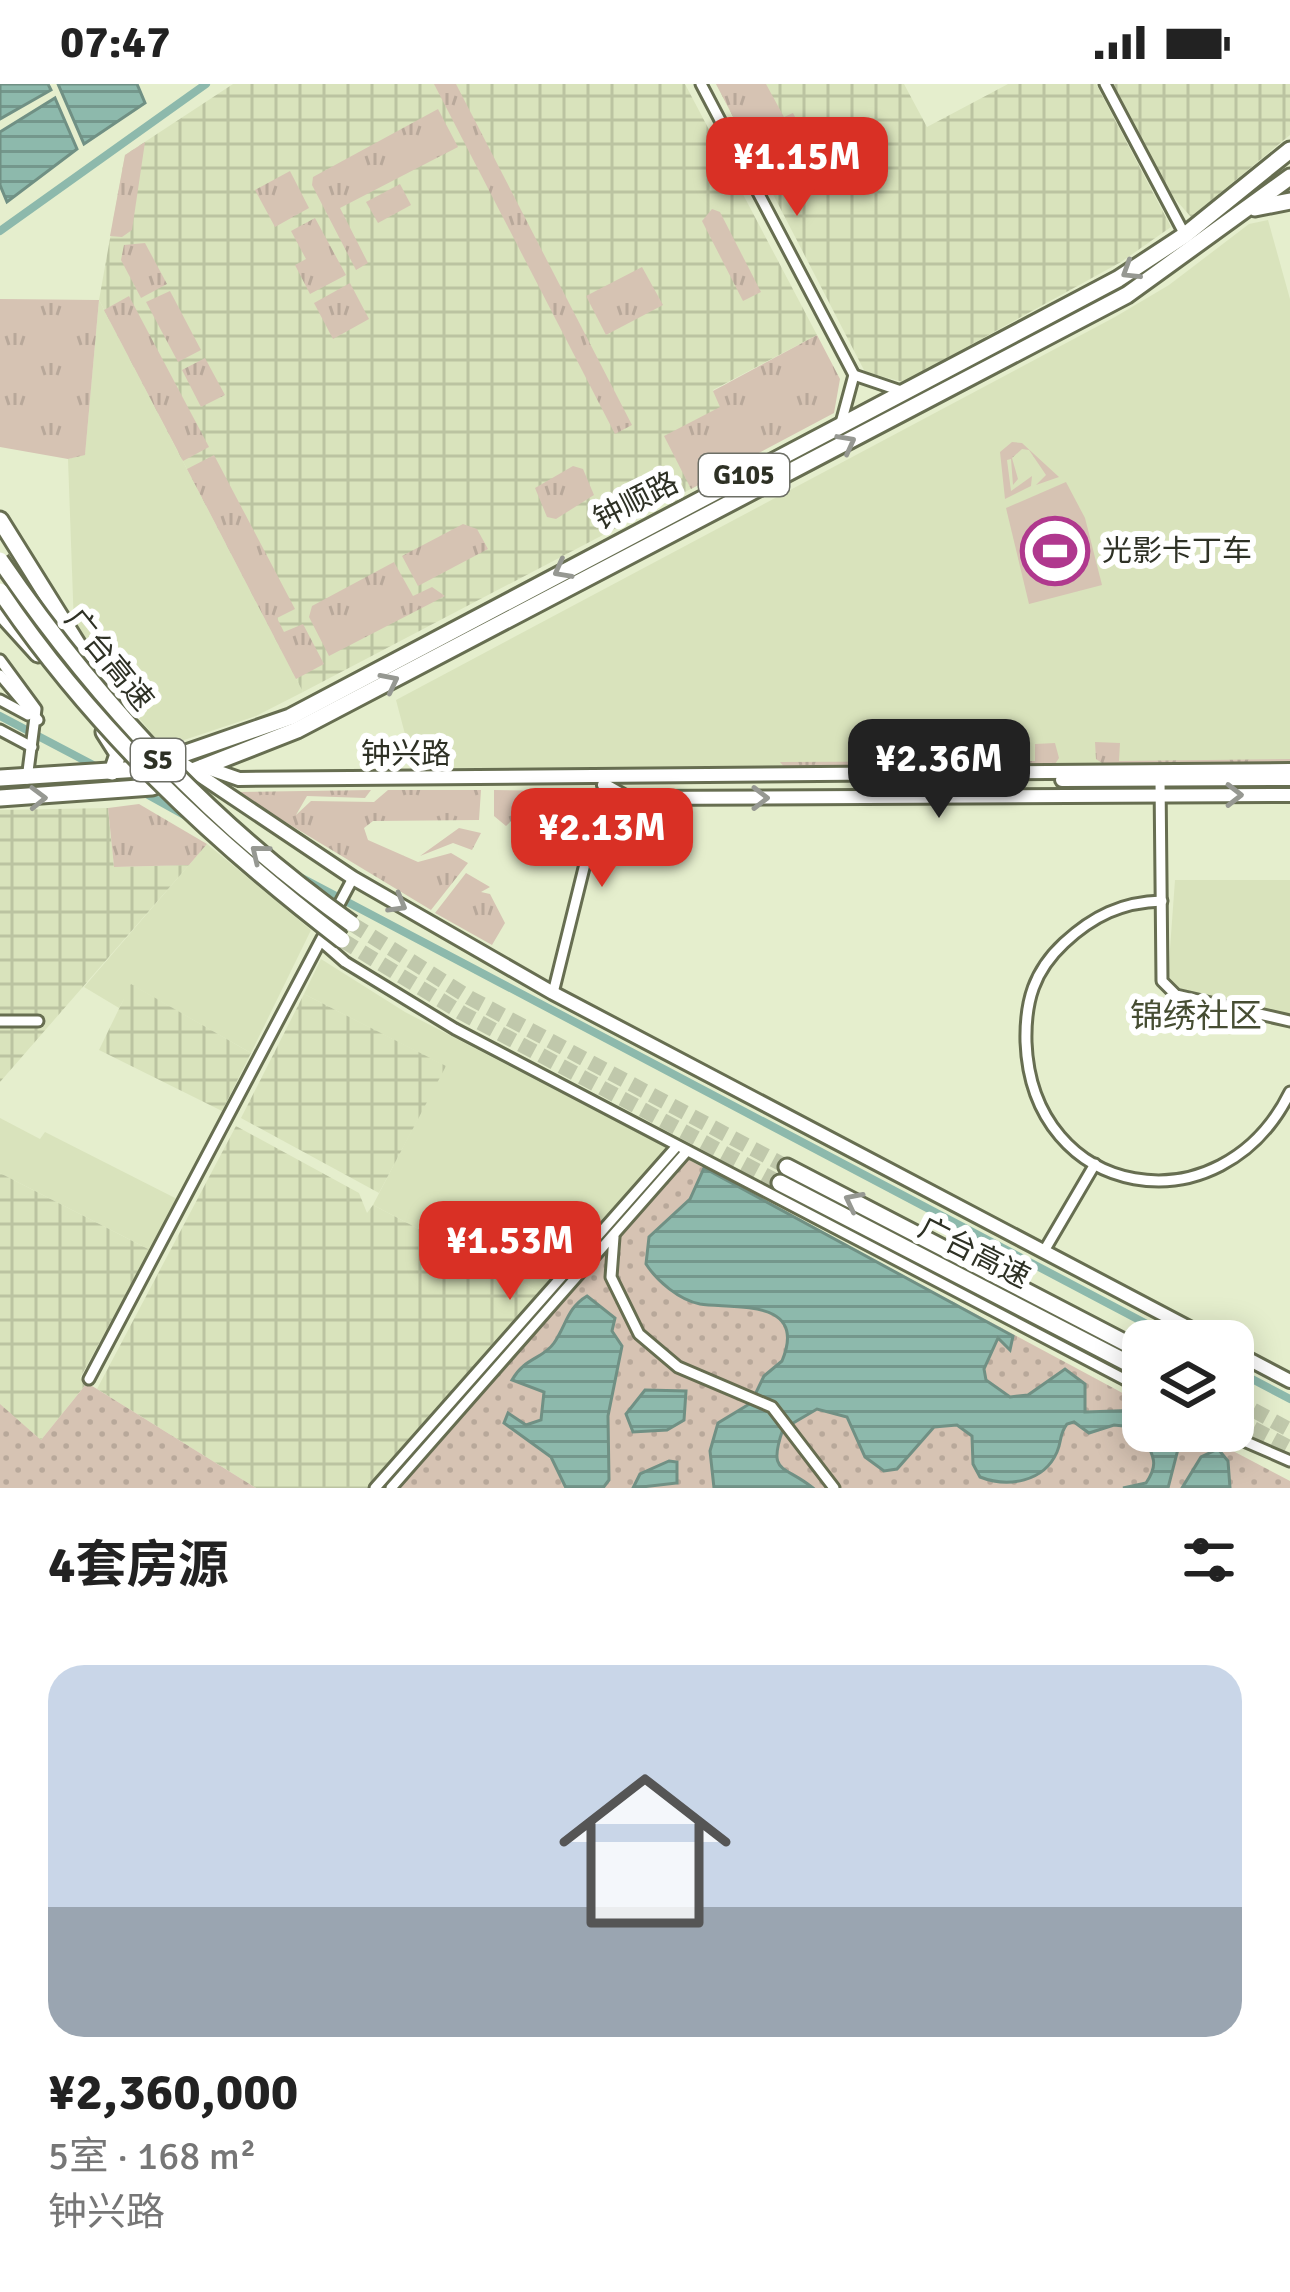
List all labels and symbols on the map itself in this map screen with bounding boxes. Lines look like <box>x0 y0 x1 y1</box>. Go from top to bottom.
pin: ¥1.15M <box>699 117 895 219</box>
one-way arrow <box>1121 257 1143 279</box>
one-way arrow <box>835 434 857 457</box>
road number: G105 <box>699 454 789 496</box>
street label: 钟顺路 <box>588 464 684 538</box>
sports icon: 光影卡丁车 <box>1020 516 1090 586</box>
place label: 光影卡丁车 <box>1102 533 1252 570</box>
one-way arrow <box>552 555 574 578</box>
street label: 广台高速 <box>57 602 161 718</box>
one-way arrow <box>378 674 400 697</box>
pin: ¥2.36M <box>841 719 1037 821</box>
street label: 钟兴路 <box>361 736 451 773</box>
road number: S5 <box>131 739 185 781</box>
one-way arrow <box>1226 782 1244 808</box>
one-way arrow <box>29 785 48 811</box>
one-way arrow <box>752 785 770 811</box>
pin: ¥2.13M <box>504 788 700 890</box>
one-way arrow <box>251 845 273 867</box>
one-way arrow <box>385 890 407 913</box>
district label: 锦绣社区 <box>1130 996 1262 1037</box>
one-way arrow <box>844 1192 865 1215</box>
pin: ¥1.53M <box>412 1201 608 1303</box>
street label: 广台高速 <box>912 1209 1036 1297</box>

